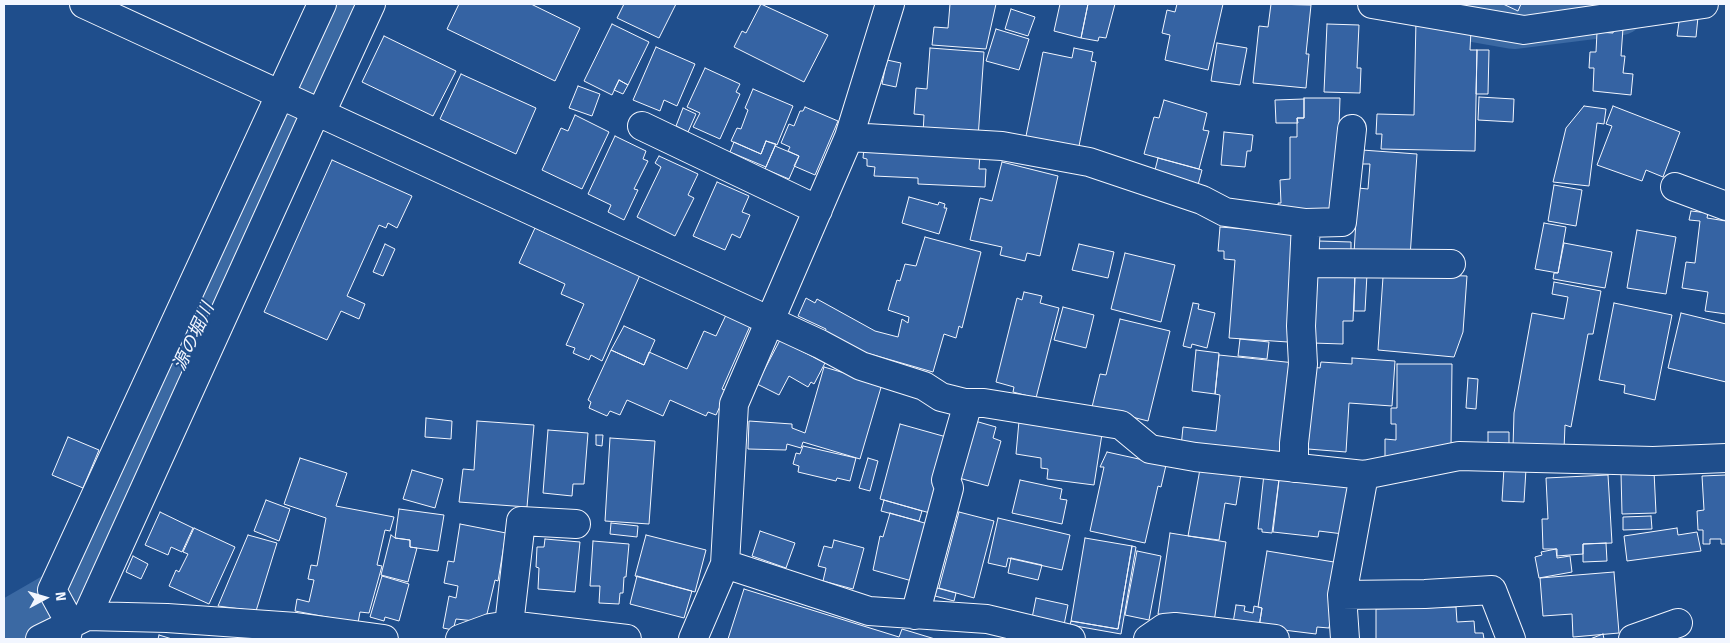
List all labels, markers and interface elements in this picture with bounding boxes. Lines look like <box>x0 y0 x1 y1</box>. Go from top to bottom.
water label: 源の堀川 <box>169 300 219 374</box>
north arrow <box>20 573 70 623</box>
text: N <box>51 591 69 602</box>

